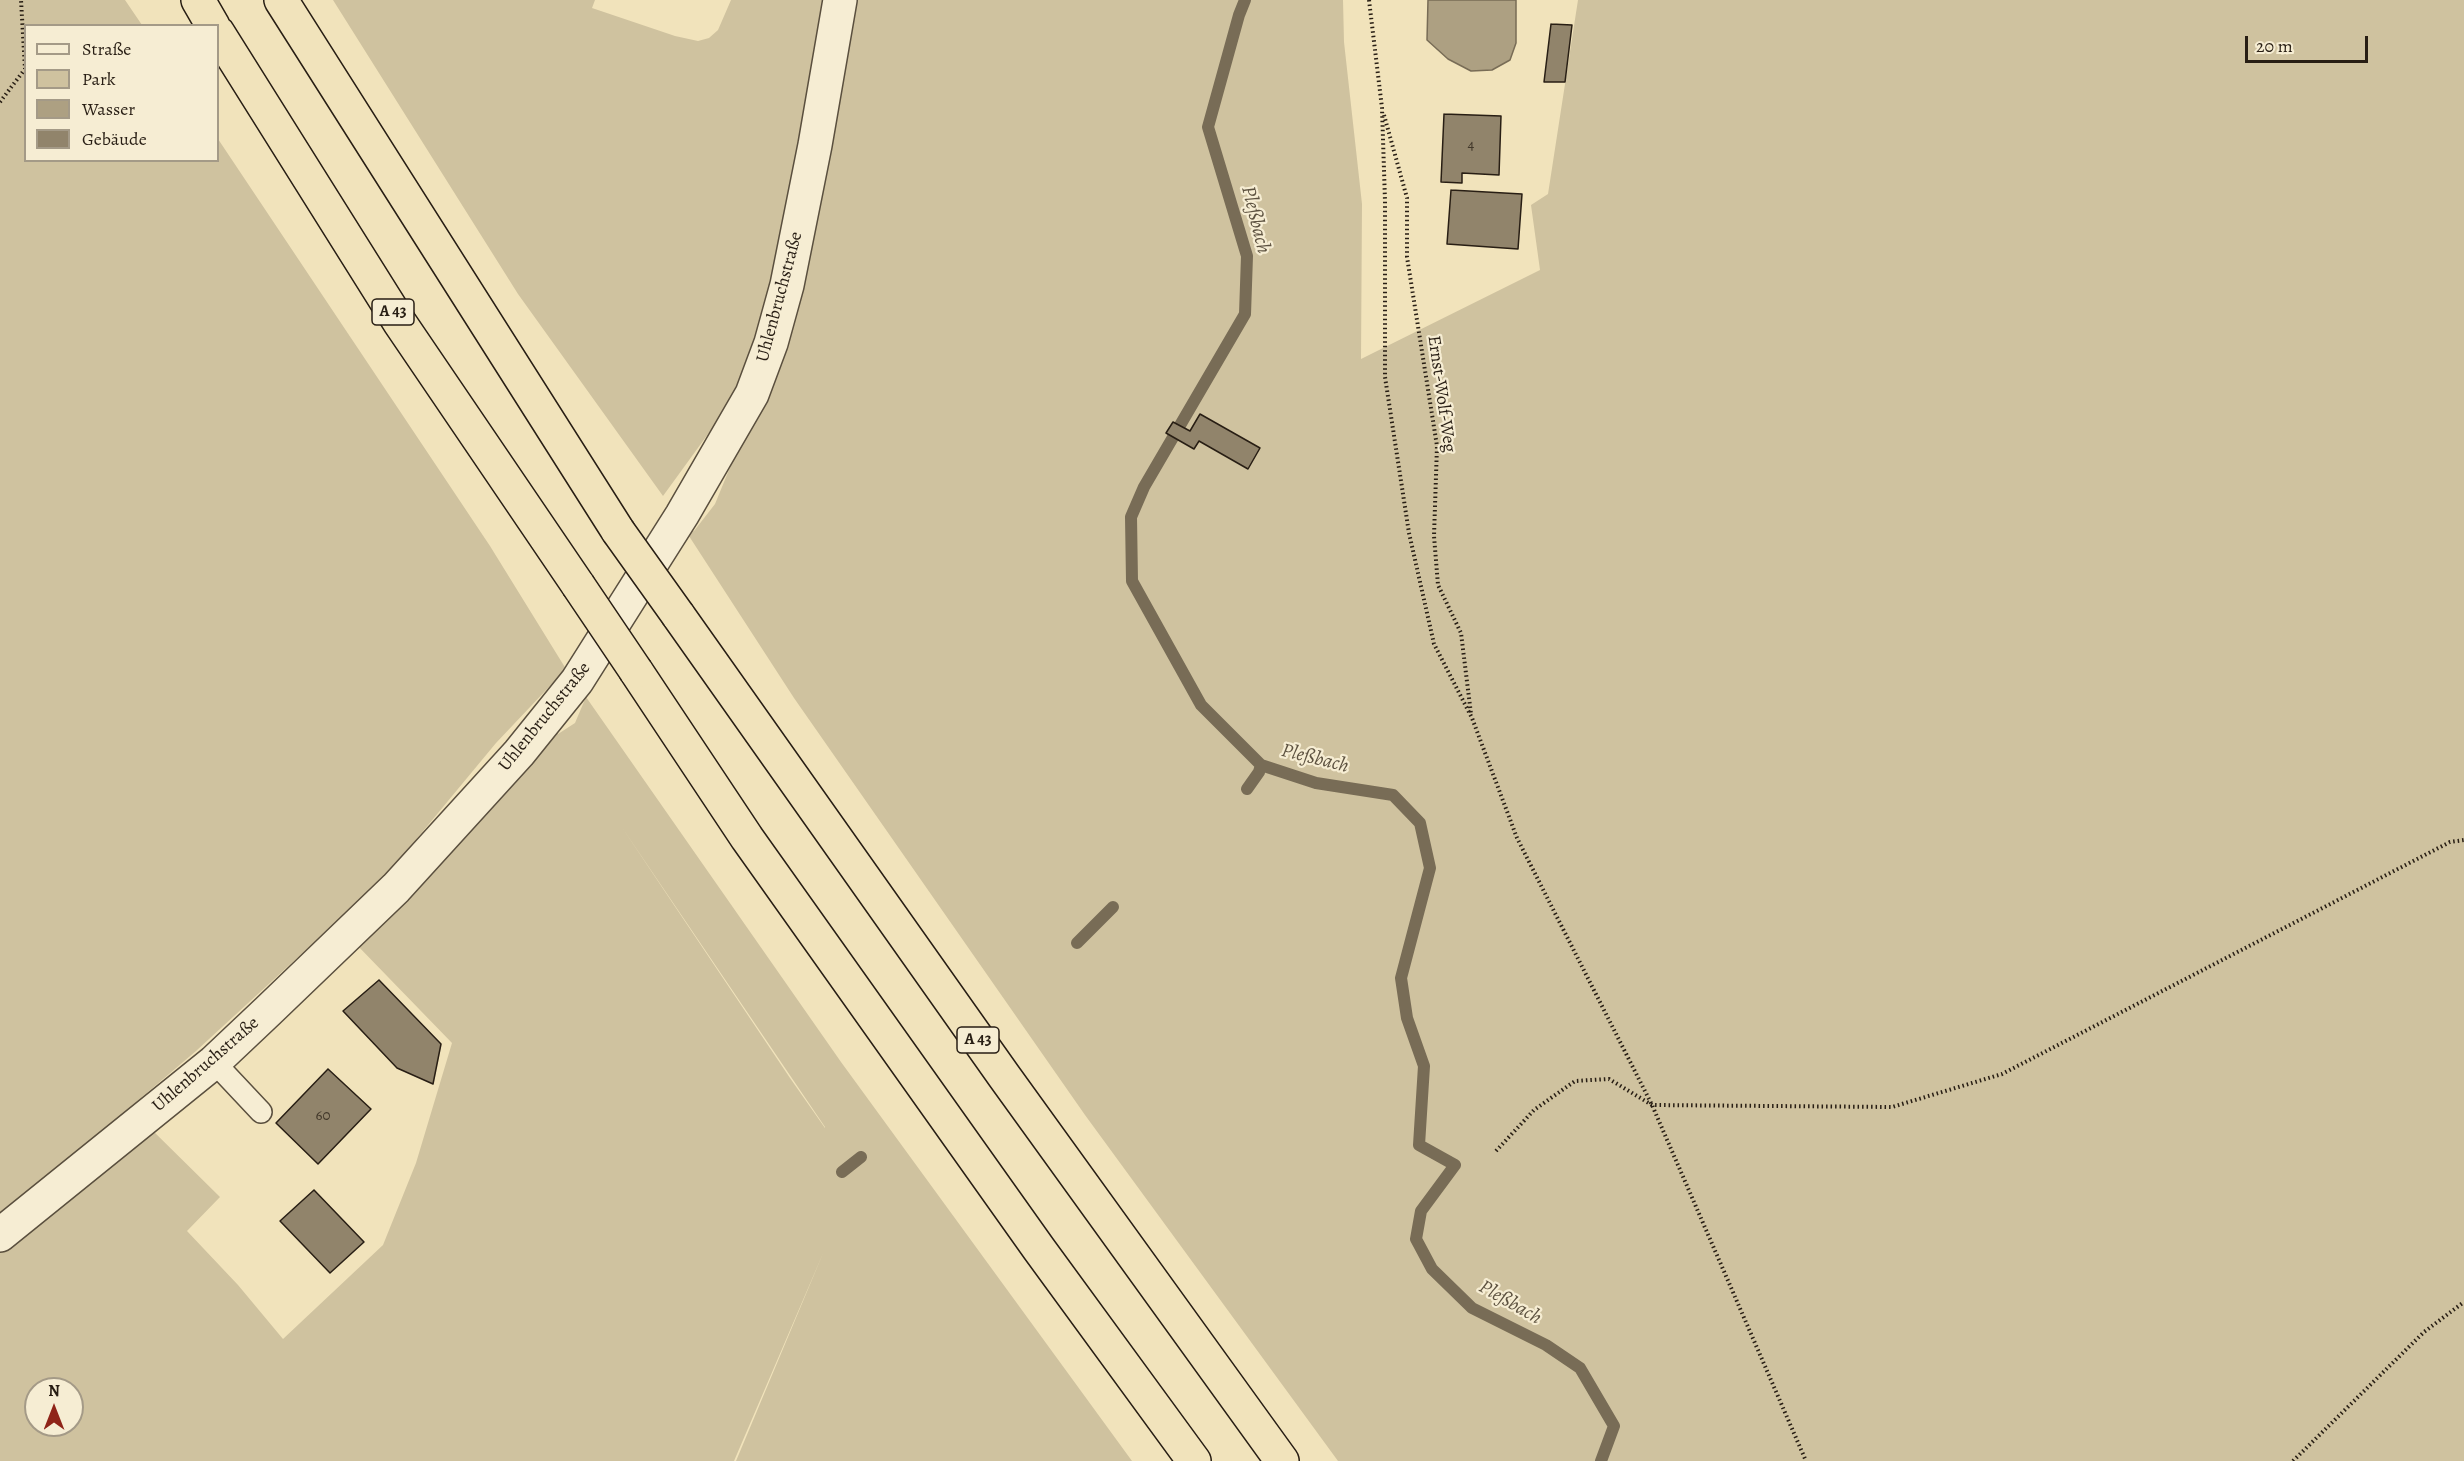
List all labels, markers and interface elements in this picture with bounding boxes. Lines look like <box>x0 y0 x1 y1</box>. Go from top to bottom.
legend <box>24 24 219 162</box>
scale bar <box>2248 24 2371 62</box>
text: 20 m <box>2256 34 2293 58</box>
text: Straße <box>82 37 131 61</box>
text: Park <box>82 67 116 91</box>
text: Wasser <box>82 97 135 121</box>
text: Gebäude <box>82 127 147 151</box>
house number: 4 <box>1468 136 1474 154</box>
water label: Pleßbach <box>1235 184 1275 256</box>
street label: Uhlenbruchstraße <box>752 229 808 365</box>
road number: A 43 <box>372 299 414 325</box>
street label: Ernst-Wolf-Weg <box>1422 334 1460 454</box>
street label: Uhlenbruchstraße <box>494 658 596 776</box>
water label: Pleßbach <box>1279 739 1351 779</box>
street label: Uhlenbruchstraße <box>148 1013 264 1117</box>
road number: A 43 <box>957 1027 999 1053</box>
house number: 60 <box>316 1107 330 1125</box>
water label: Pleßbach <box>1474 1275 1546 1331</box>
north arrow <box>24 1377 84 1437</box>
text: N <box>48 1380 60 1402</box>

